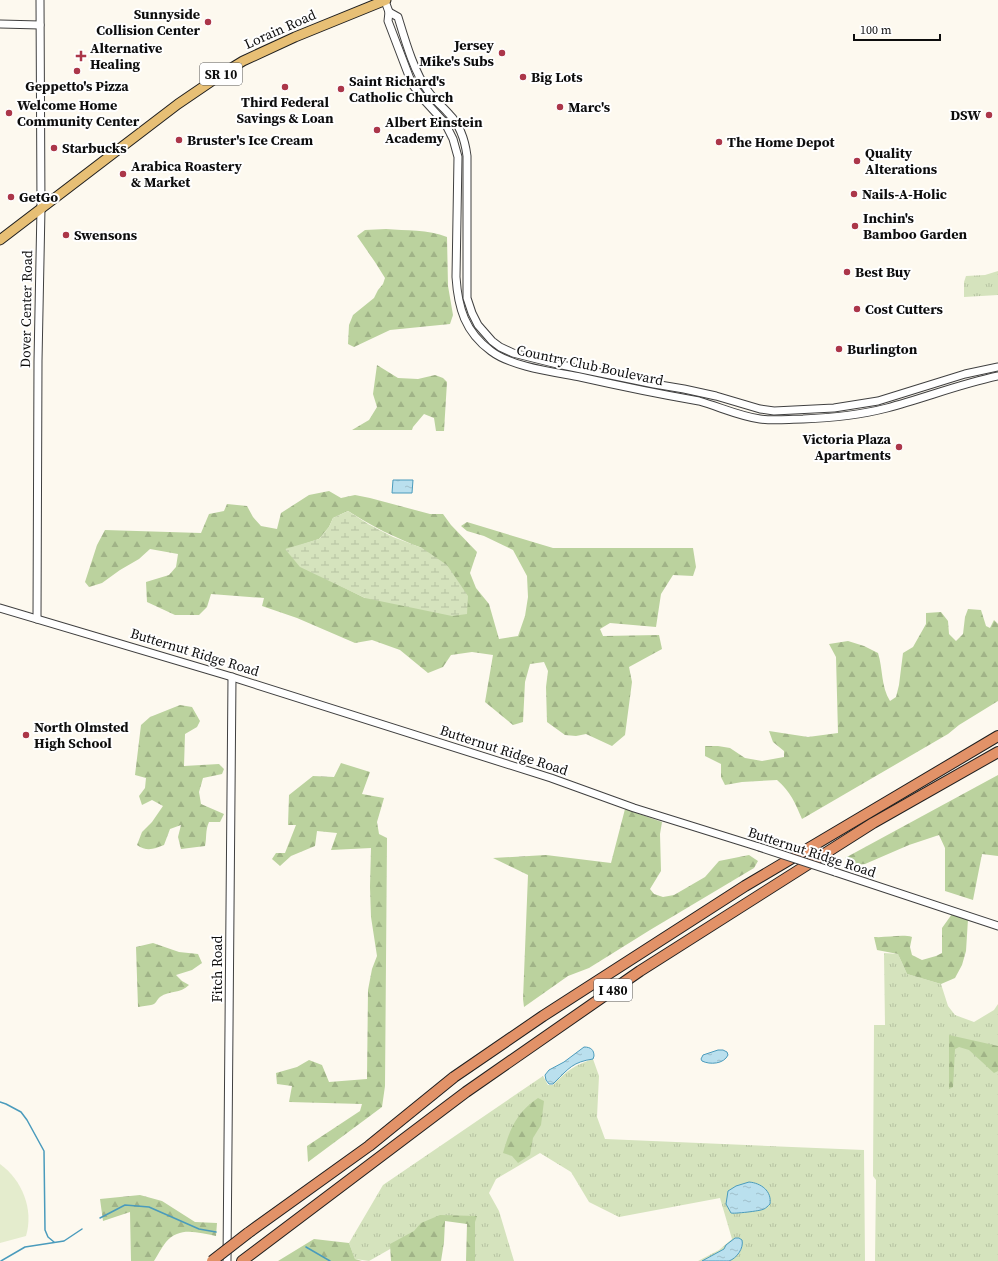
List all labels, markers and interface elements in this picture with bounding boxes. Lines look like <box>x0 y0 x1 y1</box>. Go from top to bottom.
place label: Sunnyside Collision Center <box>96 4 200 40</box>
street label: Lorain Road <box>241 4 319 54</box>
scale bar <box>854 16 940 42</box>
marker: Sunnyside Collision Center <box>203 17 213 27</box>
text: 100 m <box>860 22 892 38</box>
place label: Jersey Mike's Subs <box>419 35 495 71</box>
place label: Alternative Healing <box>90 38 162 74</box>
marker: Jersey Mike's Subs <box>497 48 507 58</box>
marker: Alternative Healing <box>75 50 87 62</box>
road number: SR 10 <box>200 63 242 85</box>
marker: Geppetto's Pizza <box>72 66 82 76</box>
place label: Big Lots <box>531 67 583 87</box>
place label: Saint Richard's Catholic Church <box>349 71 454 107</box>
marker: Big Lots <box>518 72 528 82</box>
place label: Geppetto's Pizza <box>25 76 129 96</box>
marker: Third Federal Savings & Loan <box>280 82 290 92</box>
marker: Saint Richard's Catholic Church <box>336 84 346 94</box>
place label: Third Federal Savings & Loan <box>236 92 334 128</box>
place label: Welcome Home Community Center <box>17 95 140 131</box>
place label: Marc's <box>568 97 611 117</box>
marker: Marc's <box>555 102 565 112</box>
place label: DSW <box>950 105 981 125</box>
marker: Welcome Home Community Center <box>4 108 14 118</box>
marker: DSW <box>984 110 994 120</box>
place label: Albert Einstein Academy <box>385 112 483 148</box>
marker: Albert Einstein Academy <box>372 125 382 135</box>
place label: Bruster's Ice Cream <box>187 130 313 150</box>
place label: The Home Depot <box>727 132 836 152</box>
marker: Bruster's Ice Cream <box>174 135 184 145</box>
marker: The Home Depot <box>714 137 724 147</box>
place label: Starbucks <box>62 138 127 158</box>
marker: Starbucks <box>49 143 59 153</box>
place label: Quality Alterations <box>865 143 938 179</box>
place label: Arabica Roastery & Market <box>131 156 242 192</box>
marker: Quality Alterations <box>852 156 862 166</box>
marker: Arabica Roastery & Market <box>118 169 128 179</box>
place label: Nails-A-Holic <box>862 184 947 204</box>
place label: GetGo <box>19 187 58 207</box>
marker: Nails-A-Holic <box>849 189 859 199</box>
marker: GetGo <box>6 192 16 202</box>
place label: Inchin's Bamboo Garden <box>863 208 967 244</box>
marker: Inchin's Bamboo Garden <box>850 221 860 231</box>
place label: Swensons <box>74 225 138 245</box>
marker: Swensons <box>61 230 71 240</box>
street label: Dover Center Road <box>15 250 37 368</box>
place label: Best Buy <box>855 262 911 282</box>
marker: Best Buy <box>842 267 852 277</box>
place label: Cost Cutters <box>865 299 944 319</box>
marker: Cost Cutters <box>852 304 862 314</box>
place label: Burlington <box>847 339 918 359</box>
street label: Country Club Boulevard <box>515 340 665 390</box>
marker: Burlington <box>834 344 844 354</box>
place label: Victoria Plaza Apartments <box>802 429 892 465</box>
marker: Victoria Plaza Apartments <box>894 442 904 452</box>
street label: Butternut Ridge Road <box>128 623 262 681</box>
place label: North Olmsted High School <box>34 717 129 753</box>
street label: Butternut Ridge Road <box>437 720 571 780</box>
marker: North Olmsted High School <box>21 730 31 740</box>
street label: Butternut Ridge Road <box>745 822 879 882</box>
street label: Fitch Road <box>207 936 227 1002</box>
road number: I 480 <box>594 979 632 1001</box>

